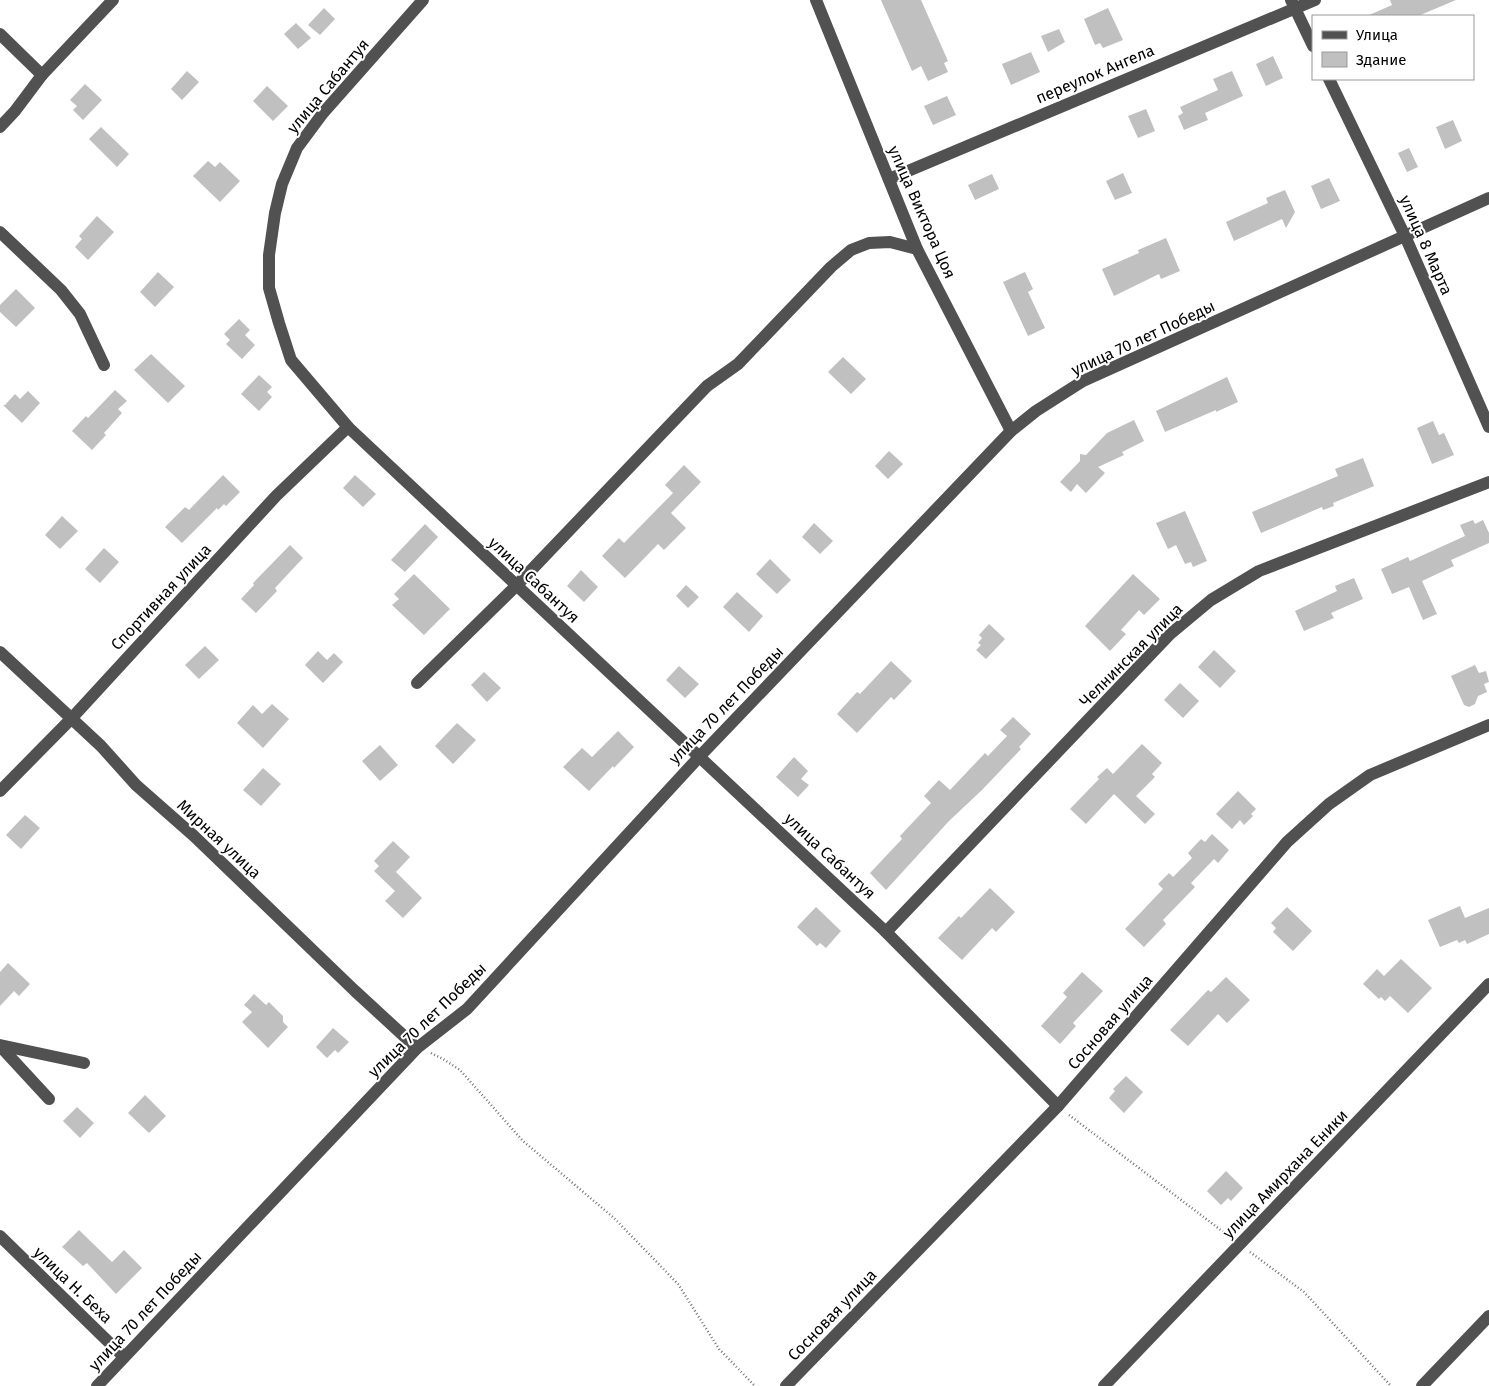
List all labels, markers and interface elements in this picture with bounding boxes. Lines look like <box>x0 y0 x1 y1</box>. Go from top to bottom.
legend <box>1312 15 1474 80</box>
text: Улица <box>1356 26 1398 44</box>
street label: улица Сабантуя <box>283 35 373 137</box>
street label: переулок Ангела <box>1033 40 1157 108</box>
text: Здание <box>1356 51 1406 69</box>
street label: улица Виктора Цоя <box>884 143 960 281</box>
street label: улица 8 Марта <box>1395 192 1457 298</box>
street label: улица 70 лет Победы <box>1068 296 1218 380</box>
street label: улица Сабантуя <box>485 533 583 627</box>
street label: Спортивная улица <box>107 540 215 654</box>
street label: Челнинская улица <box>1075 599 1187 711</box>
street label: улица 70 лет Победы <box>665 642 787 768</box>
street label: Мирная улица <box>173 795 265 883</box>
street label: улица Сабантуя <box>781 809 879 903</box>
street label: улица 70 лет Победы <box>364 959 490 1081</box>
street label: Сосновая улица <box>1064 971 1156 1073</box>
street label: улица Амирхана Еники <box>1219 1106 1351 1242</box>
street label: улица Н. Беха <box>30 1243 116 1327</box>
street label: улица 70 лет Победы <box>85 1247 205 1375</box>
street label: Сосновая улица <box>784 1265 880 1365</box>

